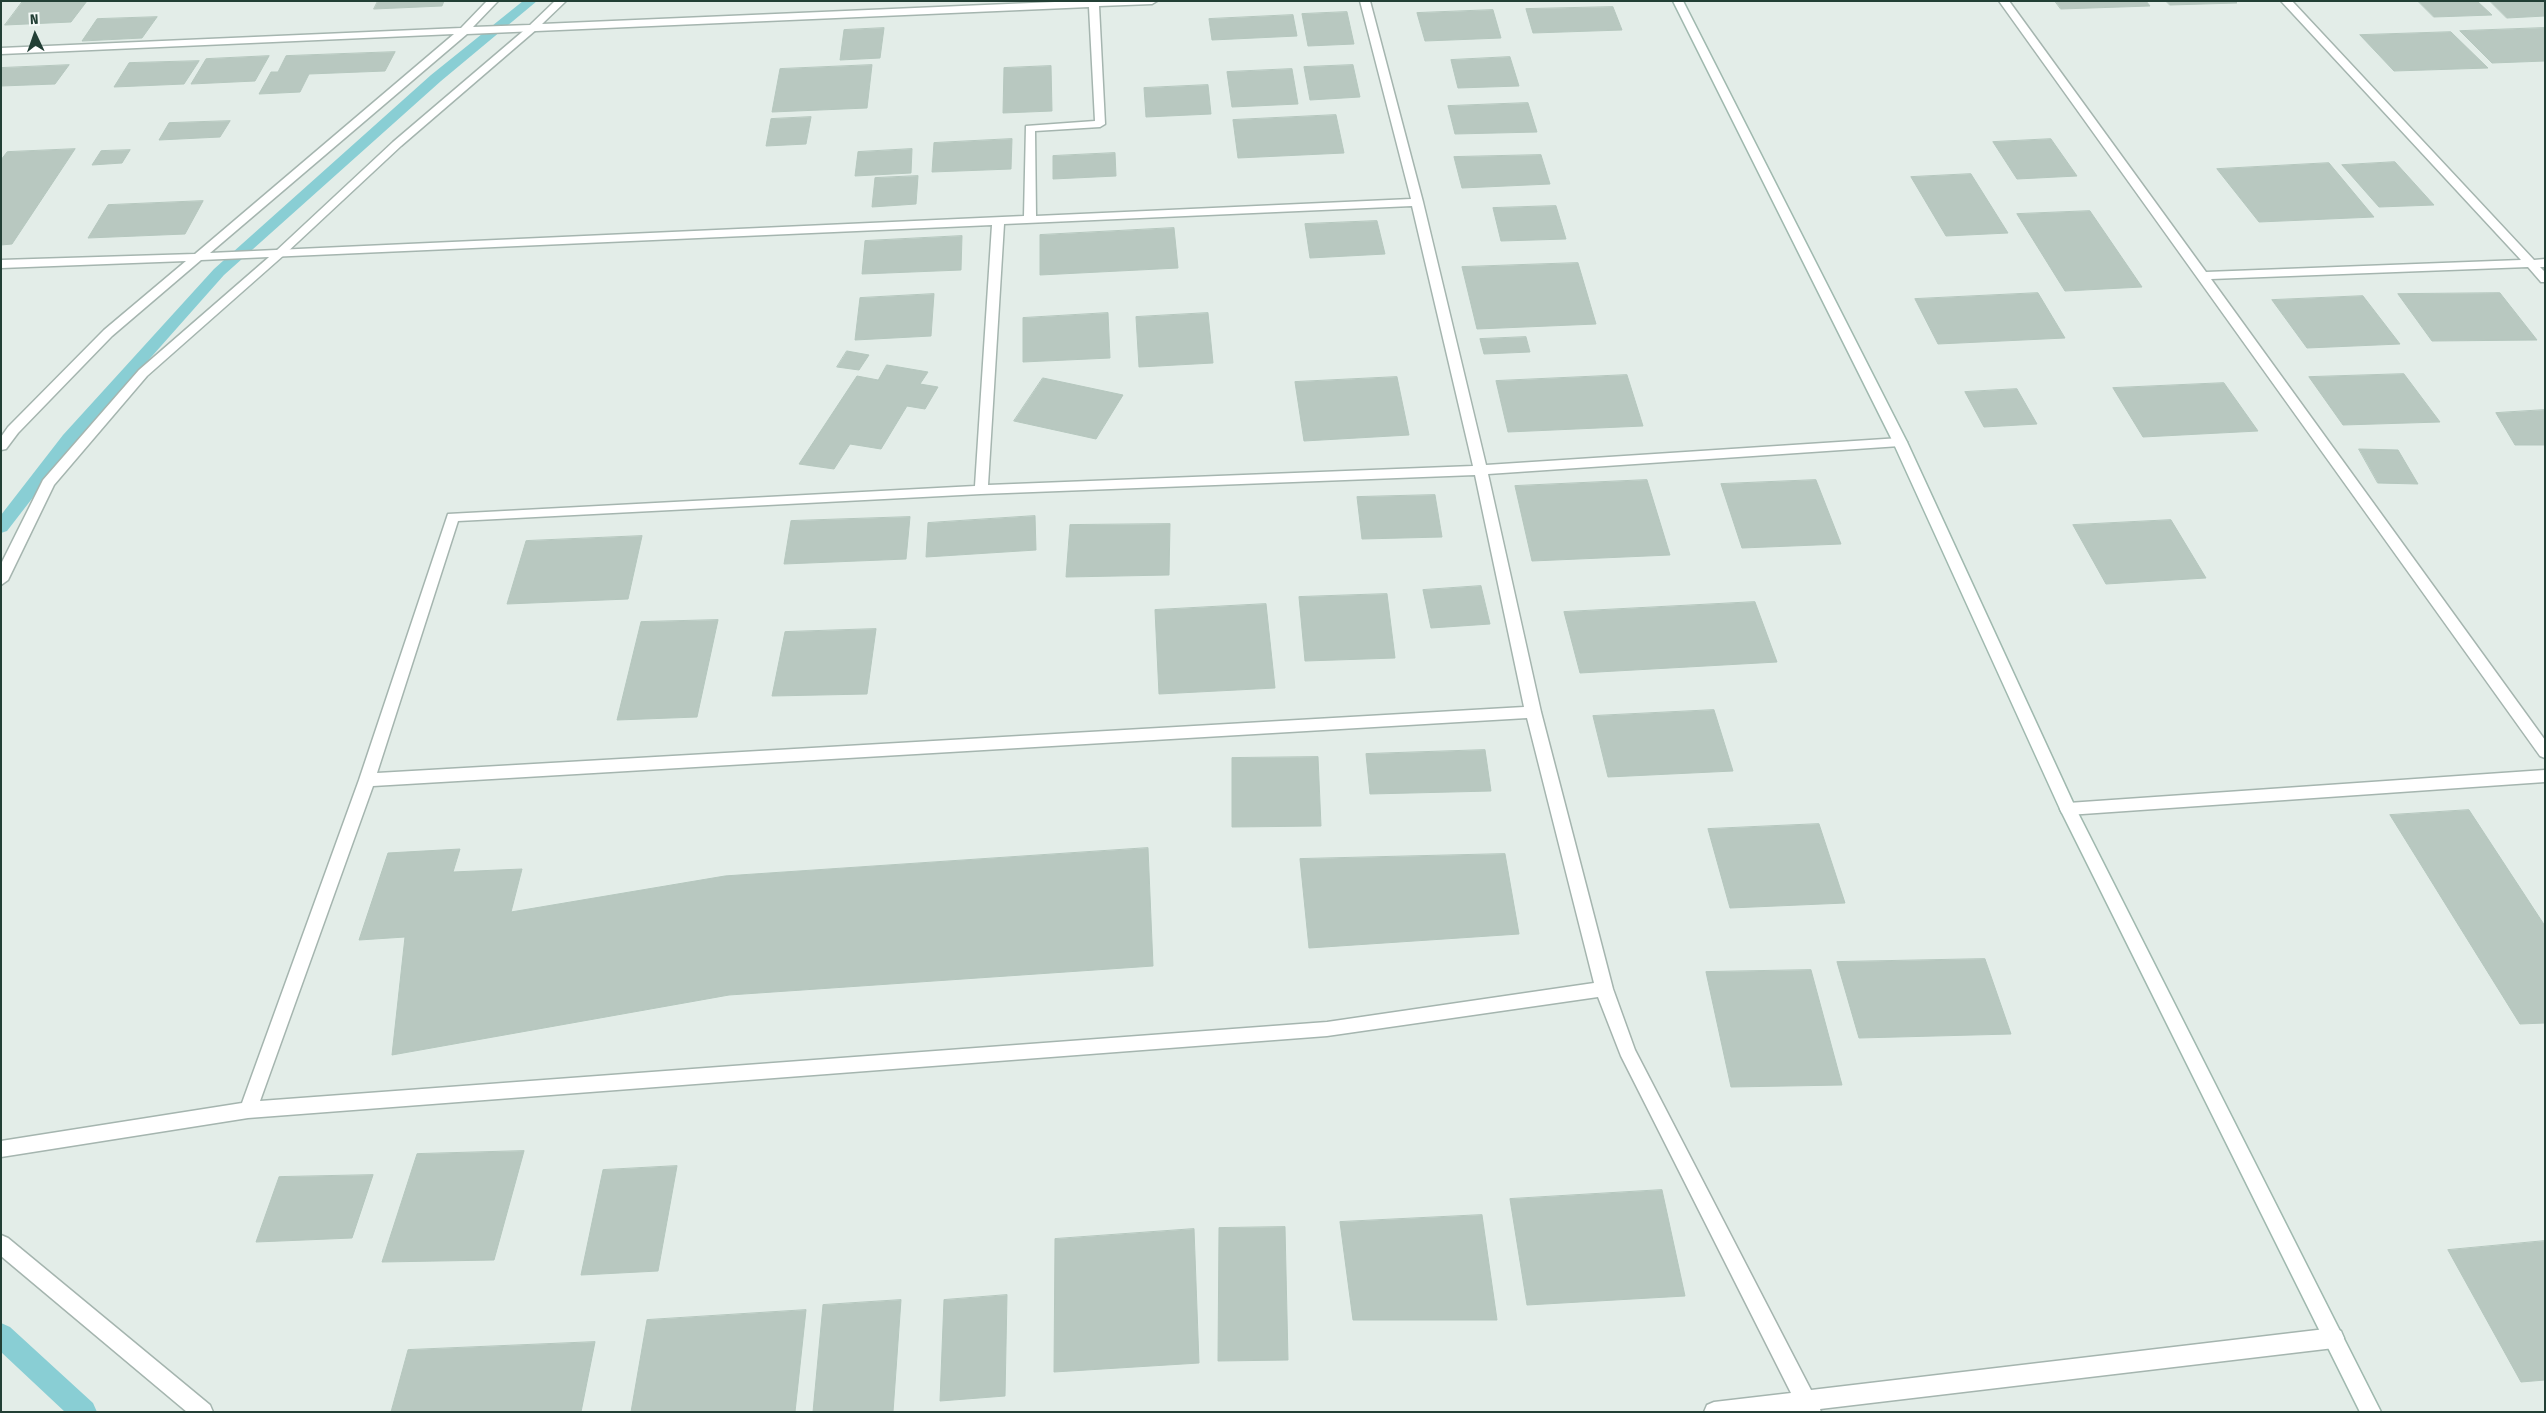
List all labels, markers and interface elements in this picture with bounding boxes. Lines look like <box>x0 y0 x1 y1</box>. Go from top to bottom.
north arrow <box>10 10 60 60</box>
text: N <box>30 11 39 28</box>

